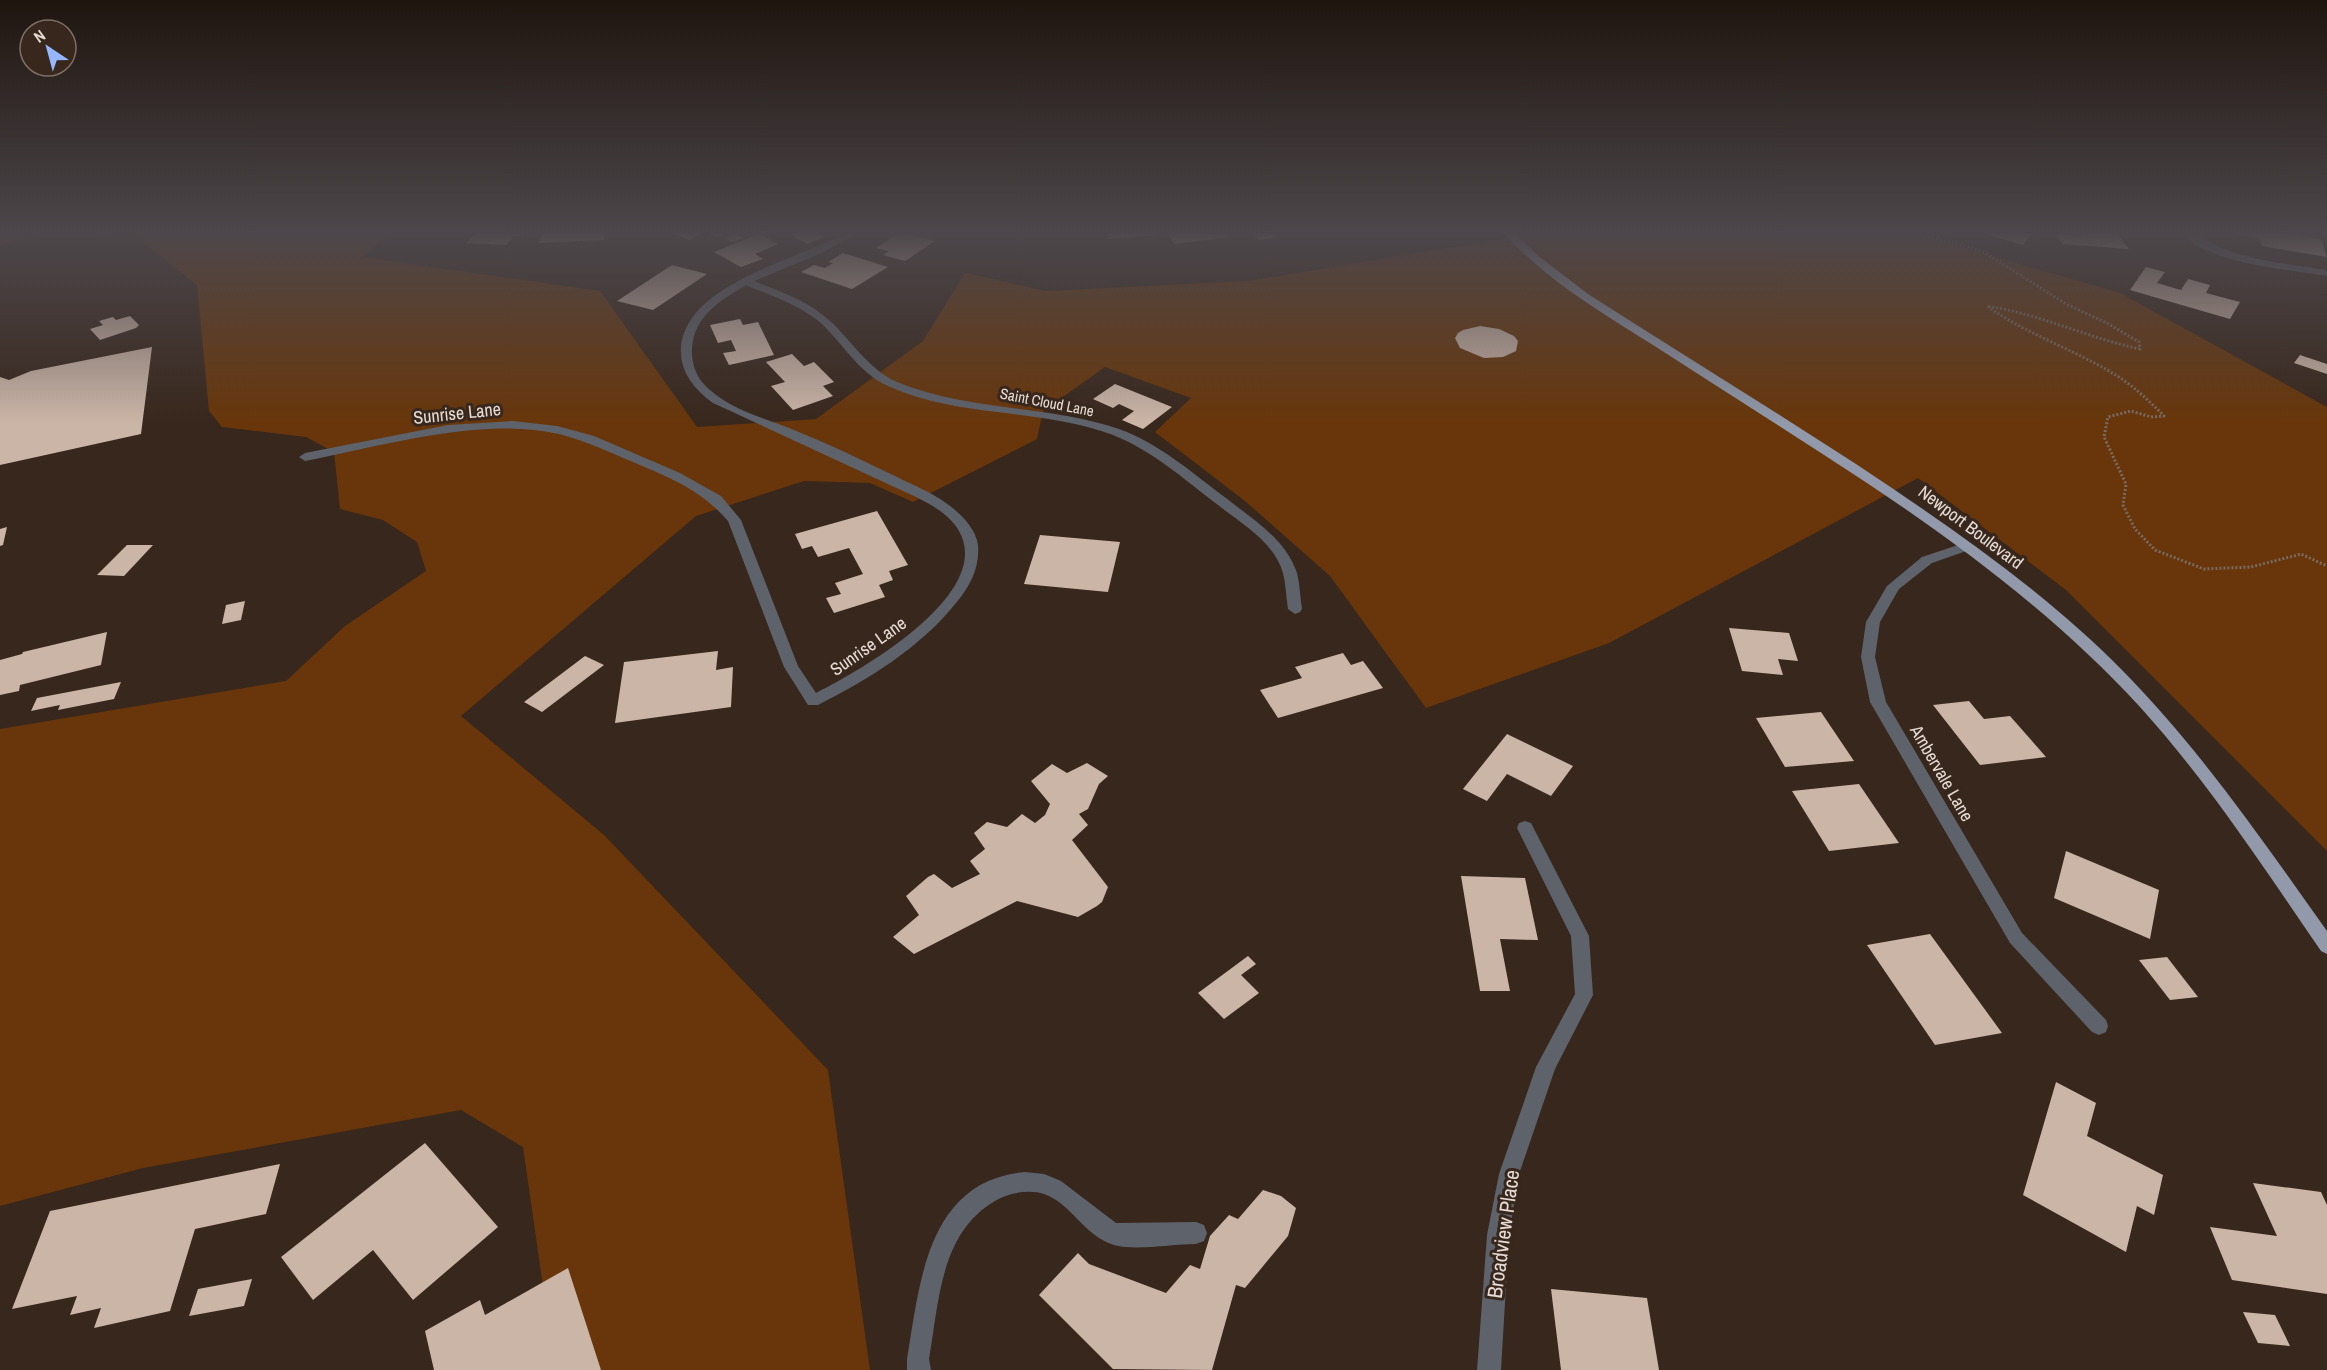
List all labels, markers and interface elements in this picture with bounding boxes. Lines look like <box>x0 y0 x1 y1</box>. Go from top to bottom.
north arrow <box>18 18 78 78</box>
text: N <box>29 24 49 48</box>
street label: Saint Cloud Lane <box>998 383 1096 421</box>
street label: Sunrise Lane <box>412 396 502 430</box>
street label: Newport Boulevard <box>1913 479 2029 575</box>
street label: Sunrise Lane <box>825 611 911 681</box>
street label: Ambervale Lane <box>1904 719 1980 826</box>
street label: Broadview Place <box>1480 1168 1526 1300</box>

